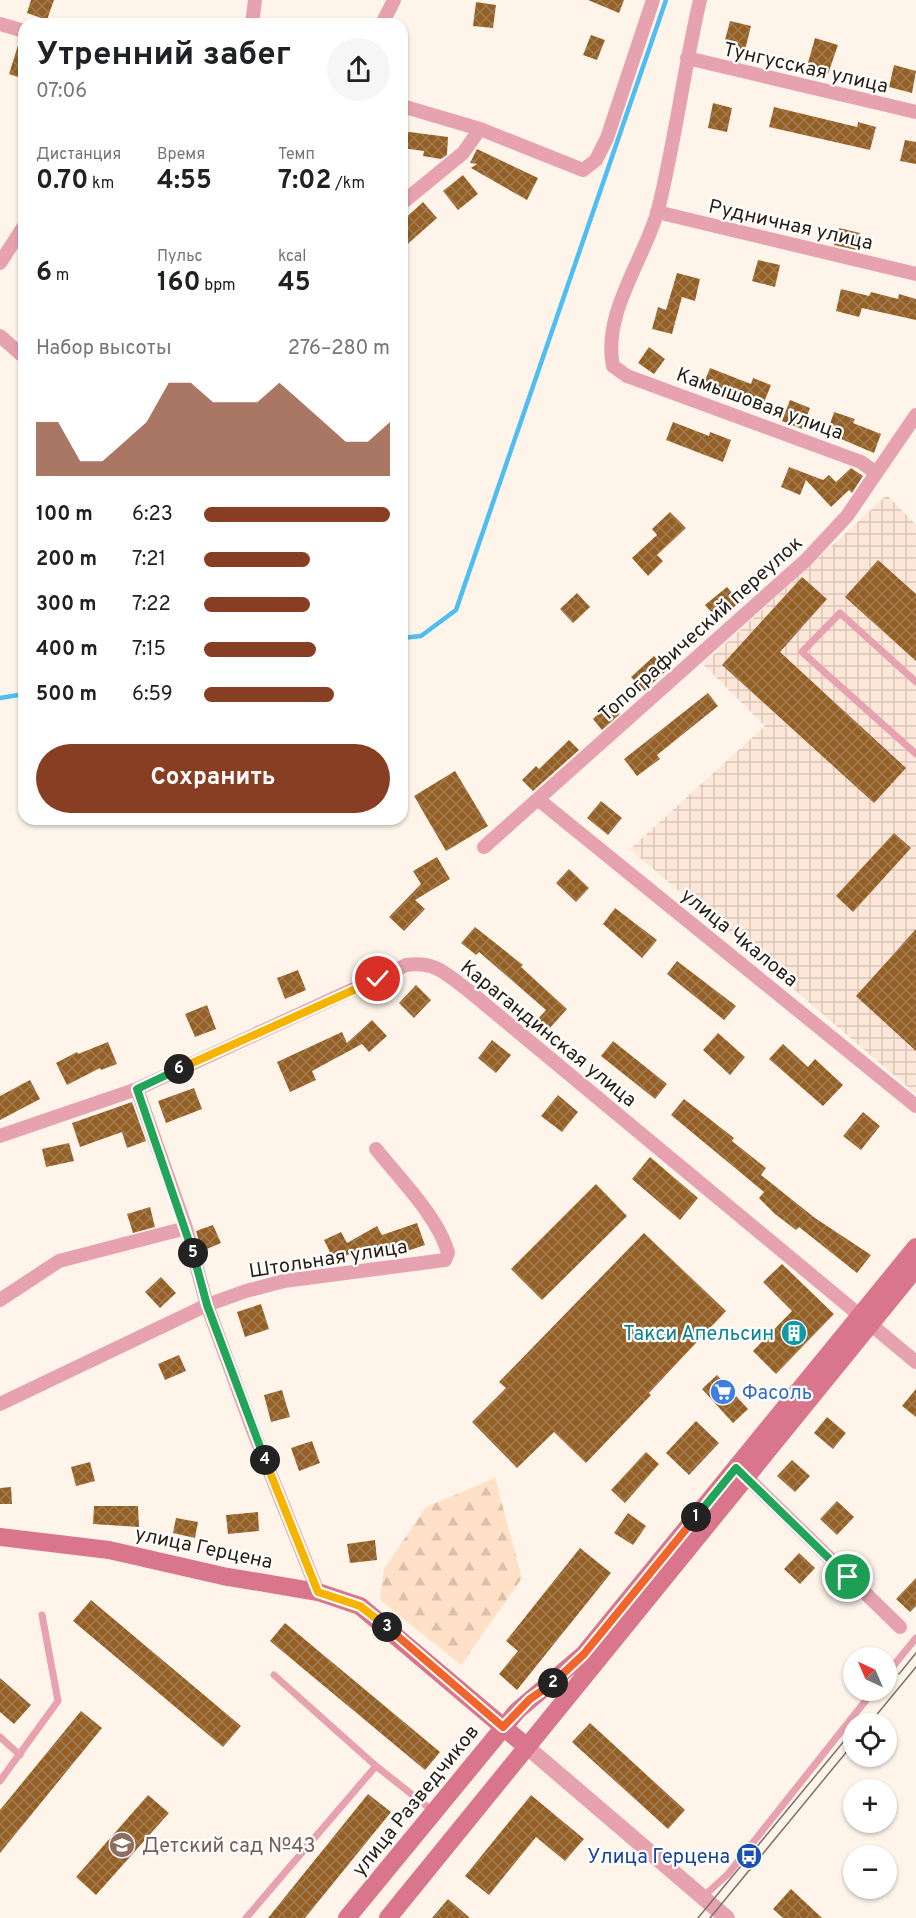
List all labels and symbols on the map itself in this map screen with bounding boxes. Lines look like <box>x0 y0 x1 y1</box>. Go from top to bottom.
street label: Тунгусская улица <box>721 37 891 101</box>
street label: Рудничная улица <box>706 194 875 258</box>
street label: Камышовая улица <box>672 363 846 447</box>
street label: Топографический переулок <box>594 531 809 728</box>
street label: улица Чкалова <box>675 883 803 994</box>
pin <box>352 953 403 1004</box>
street label: Карагандинская улица <box>454 955 641 1114</box>
pin: 6 <box>164 1054 194 1084</box>
street label: Штольная улица <box>247 1235 409 1285</box>
pin: 5 <box>178 1238 208 1268</box>
building icon: Такси Апельсин <box>779 1318 809 1348</box>
place label: Такси Апельсин <box>623 1322 774 1348</box>
supermarket icon: Фасоль <box>708 1377 738 1407</box>
place label: Фасоль <box>742 1381 812 1407</box>
pin: 4 <box>250 1445 280 1475</box>
pin: 1 <box>681 1502 711 1532</box>
street label: улица Герцена <box>132 1522 275 1576</box>
pin <box>822 1551 873 1602</box>
pin: 3 <box>372 1612 402 1642</box>
north arrow <box>843 1647 897 1701</box>
pin: 2 <box>538 1668 568 1698</box>
street label: улица Разведчиков <box>347 1720 486 1883</box>
school or university icon: Детский сад №43 <box>107 1830 137 1860</box>
place label: Детский сад №43 <box>142 1834 316 1860</box>
bus stop icon: Улица Герцена <box>734 1841 764 1871</box>
place label: Улица Герцена <box>587 1845 730 1871</box>

